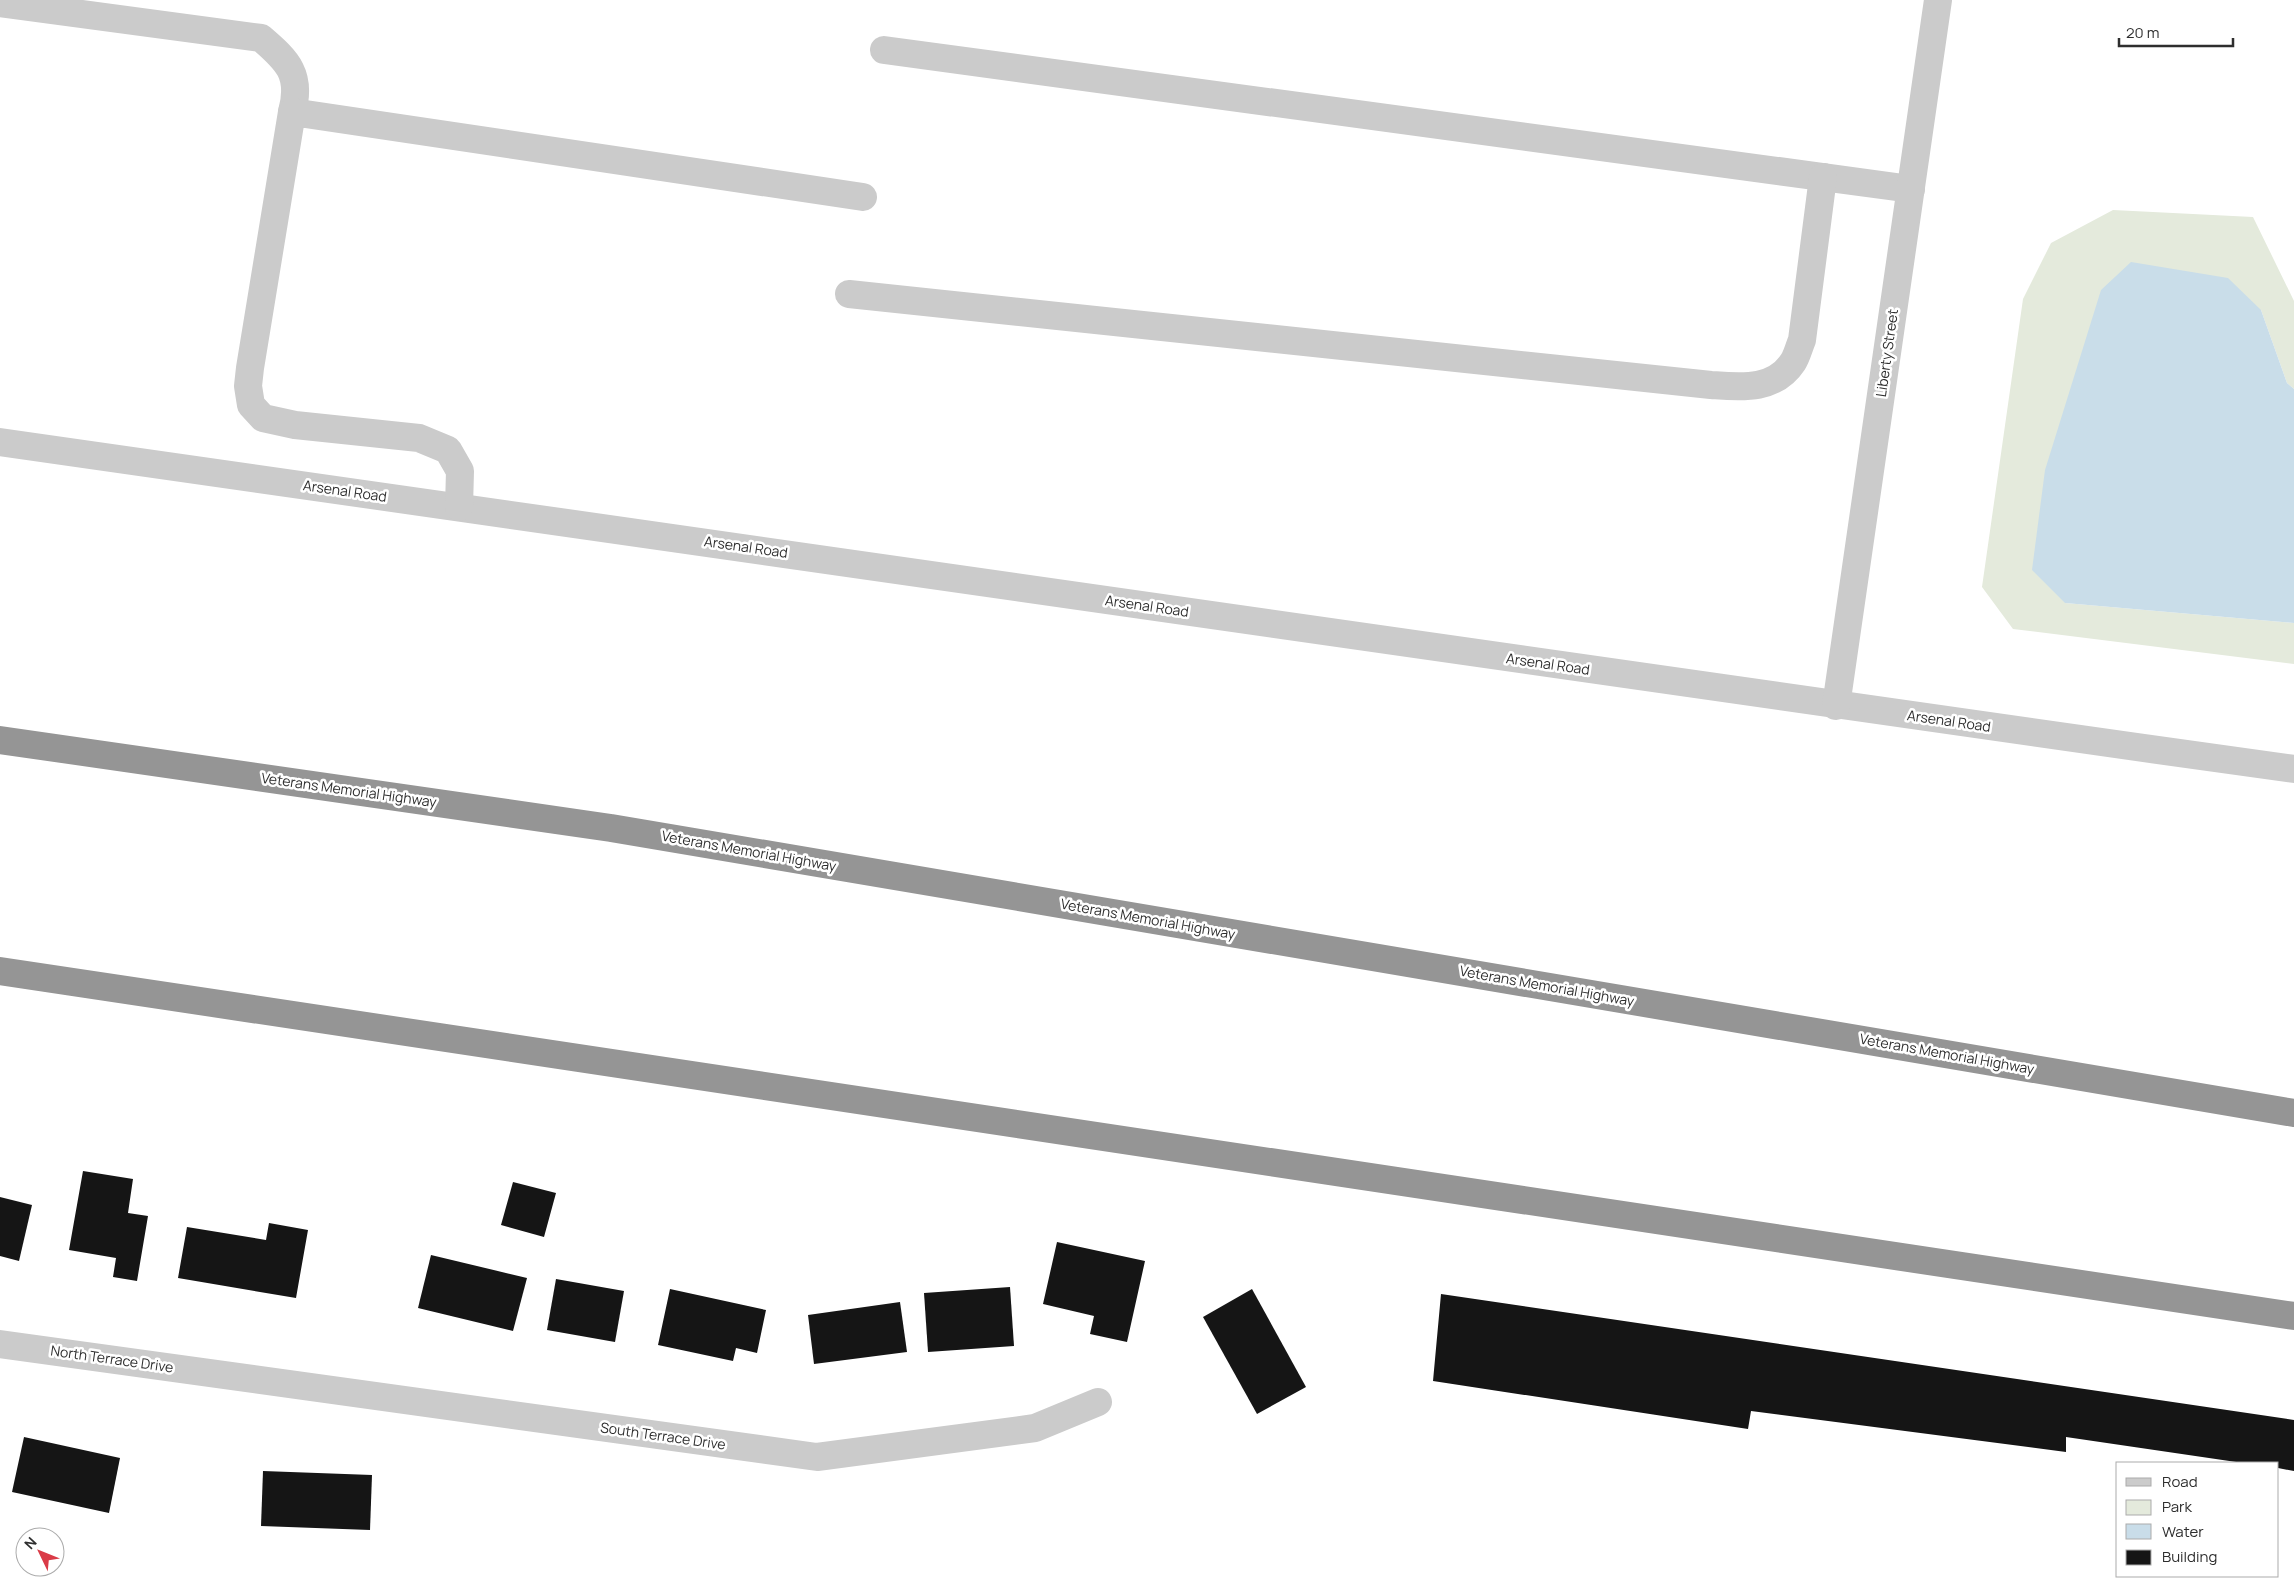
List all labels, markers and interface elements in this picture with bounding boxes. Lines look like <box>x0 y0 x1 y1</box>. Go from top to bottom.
scale bar <box>2119 15 2233 47</box>
text: 20 m <box>2126 22 2159 43</box>
street label: Liberty Street <box>1871 307 1902 398</box>
street label: Arsenal Road <box>302 475 388 506</box>
street label: Arsenal Road <box>703 531 789 562</box>
street label: Arsenal Road <box>1104 590 1190 621</box>
street label: Arsenal Road <box>1505 648 1591 679</box>
street label: Arsenal Road <box>1906 705 1992 736</box>
street label: Veterans Memorial Highway <box>260 768 439 811</box>
street label: Veterans Memorial Highway <box>660 826 838 875</box>
street label: Veterans Memorial Highway <box>1059 894 1237 943</box>
street label: Veterans Memorial Highway <box>1458 961 1636 1010</box>
street label: Veterans Memorial Highway <box>1858 1029 2036 1078</box>
street label: North Terrace Drive <box>49 1340 175 1377</box>
street label: South Terrace Drive <box>599 1417 727 1454</box>
legend <box>2116 1462 2279 1577</box>
text: Road <box>2162 1471 2198 1492</box>
text: Park <box>2162 1496 2192 1517</box>
text: Water <box>2162 1521 2204 1542</box>
north arrow <box>15 1527 65 1577</box>
text: N <box>20 1533 41 1553</box>
text: Building <box>2162 1546 2217 1567</box>

